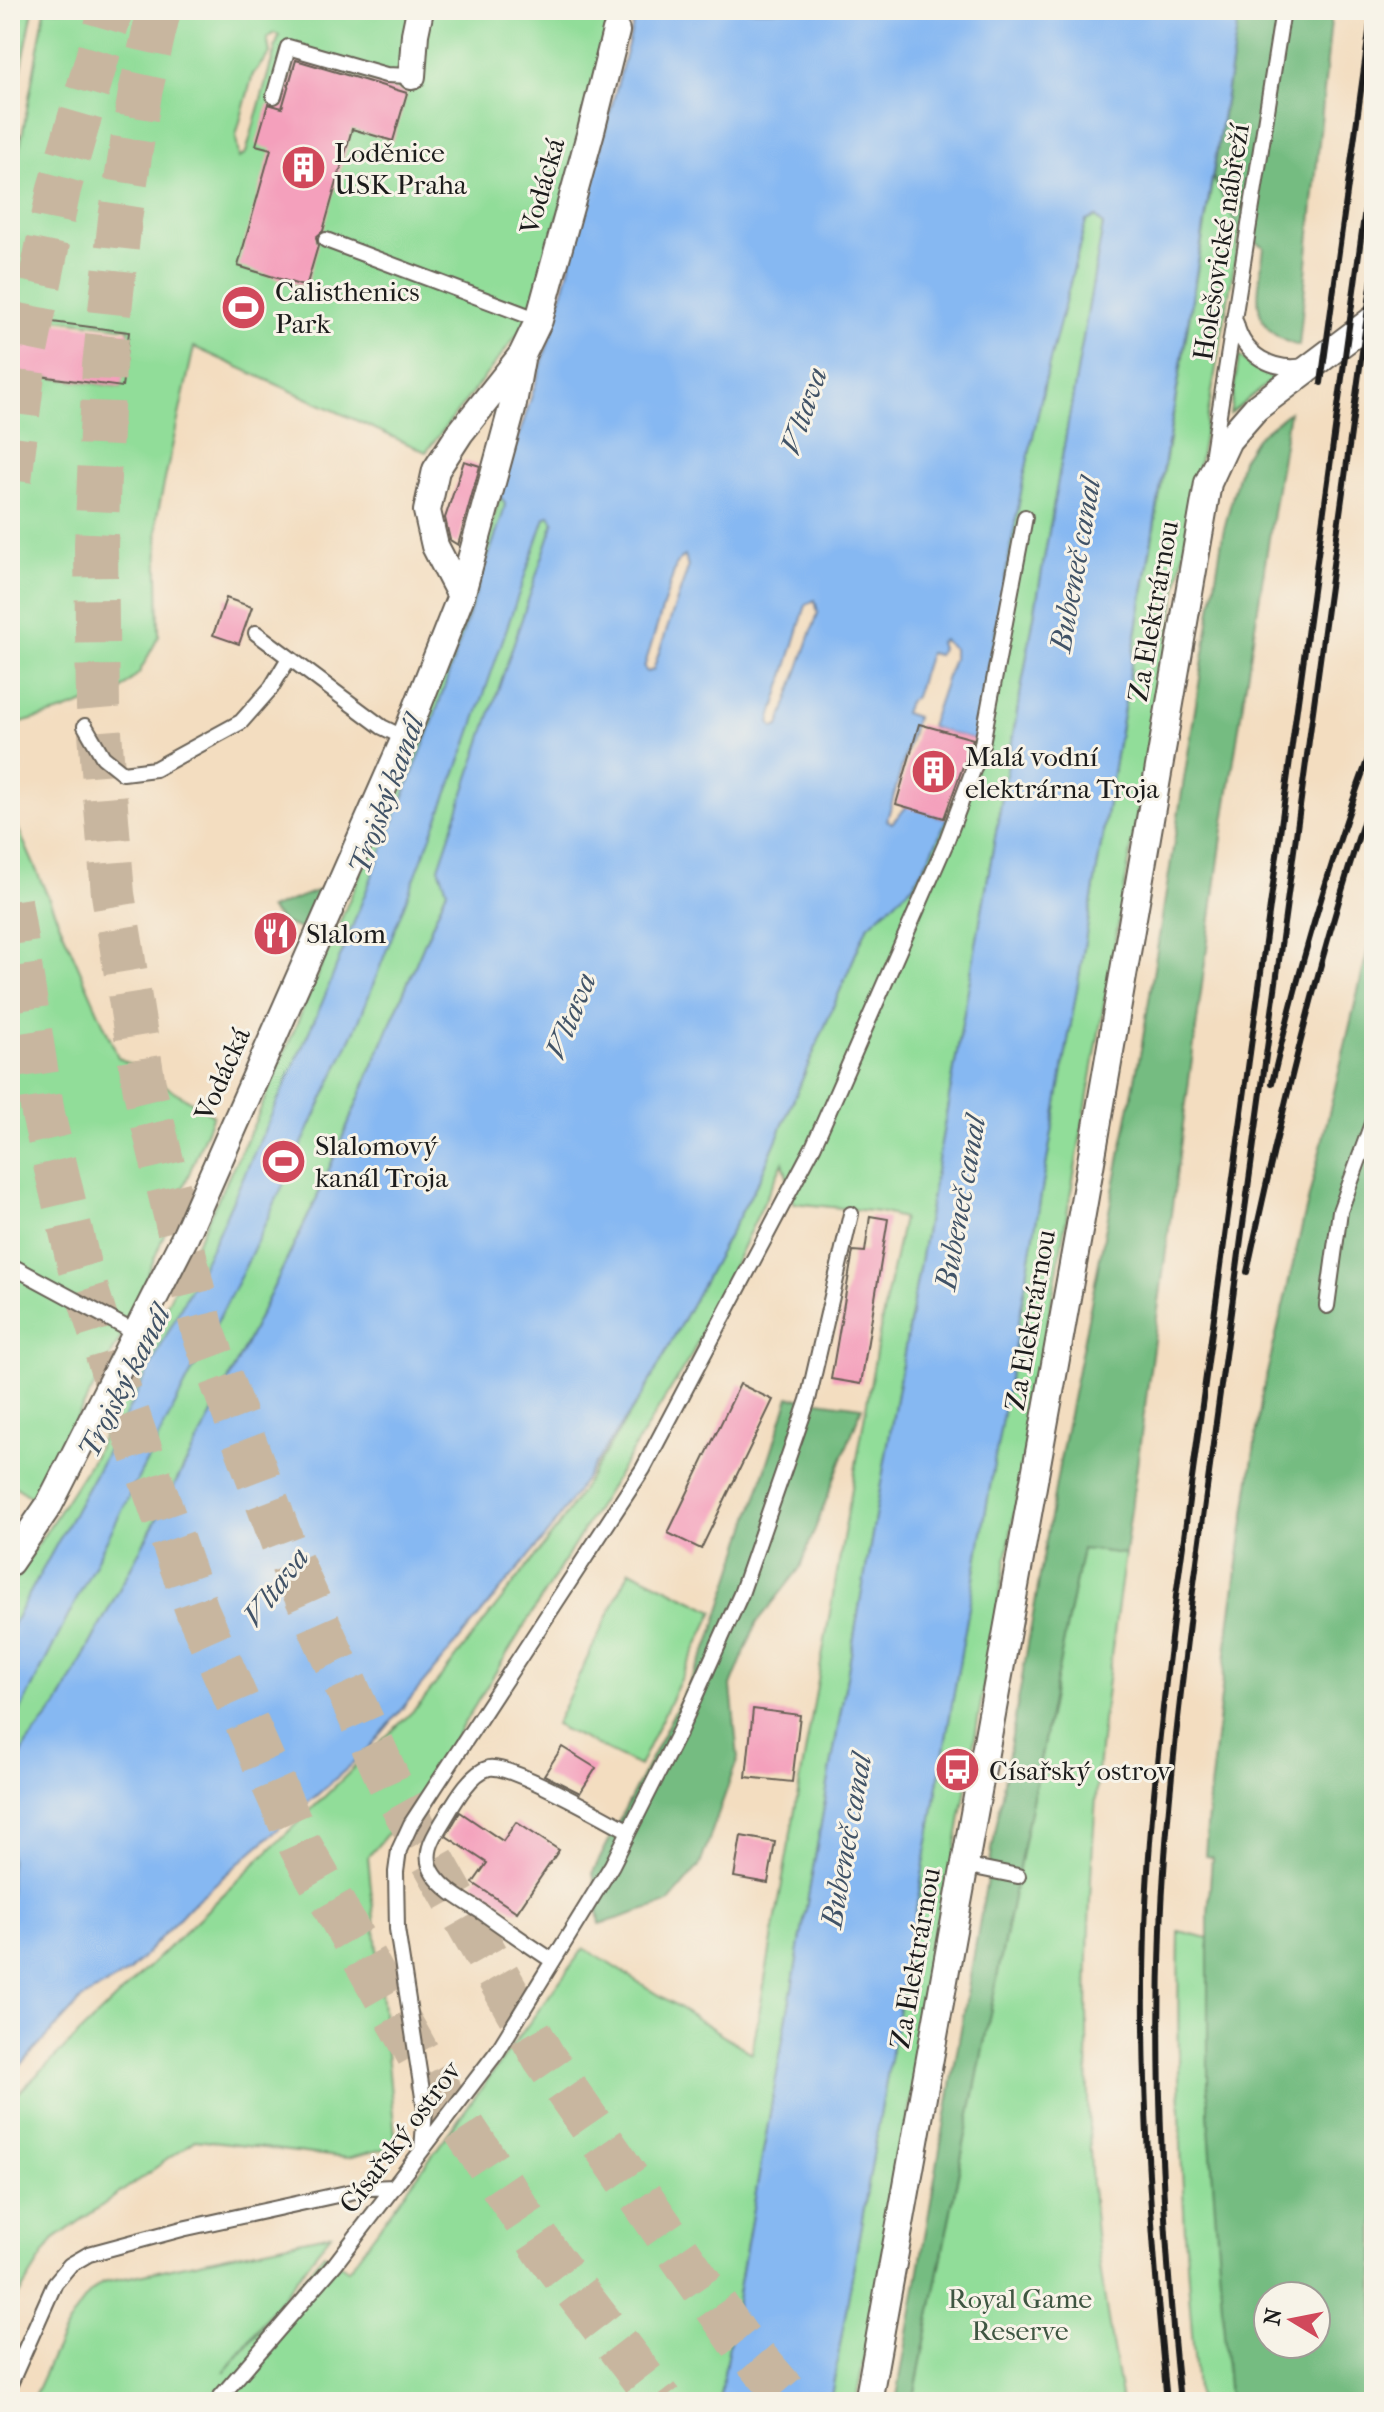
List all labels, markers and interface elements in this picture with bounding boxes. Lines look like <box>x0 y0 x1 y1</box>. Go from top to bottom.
street label: Holešovické nábřeží <box>1186 121 1256 363</box>
street label: Vodácká <box>512 133 572 239</box>
place label: Loděnice USK Praha <box>334 136 468 201</box>
building icon: Loděnice USK Praha <box>279 144 327 192</box>
place label: Calisthenics Park <box>275 275 420 340</box>
sports icon: Calisthenics Park <box>220 283 268 331</box>
water label: Vltava <box>773 363 835 459</box>
water label: Bubeneč canal <box>1043 472 1109 657</box>
street label: Za Elektrárnou <box>1121 518 1185 704</box>
water label: Trojský kanál <box>342 707 433 879</box>
place label: Malá vodní elektrárna Troja <box>965 740 1160 805</box>
building icon: Malá vodní elektrárna Troja <box>910 748 958 796</box>
restaurant icon: Slalom <box>251 909 299 957</box>
place label: Slalom <box>306 917 387 950</box>
water label: Vltava <box>538 968 604 1064</box>
street label: Vodácká <box>186 1021 258 1127</box>
water label: Bubeneč canal <box>928 1110 994 1295</box>
place label: Slalomový kanál Troja <box>315 1129 449 1194</box>
sports icon: Slalomový kanál Troja <box>260 1137 308 1185</box>
street label: Za Elektrárnou <box>998 1227 1062 1413</box>
water label: Trojský kanál <box>72 1297 180 1464</box>
water label: Vltava <box>235 1541 317 1633</box>
bus stop icon: Císařský ostrov <box>934 1746 982 1794</box>
water label: Bubeneč canal <box>814 1748 880 1933</box>
place label: Císařský ostrov <box>989 1754 1172 1787</box>
street label: Za Elektrárnou <box>883 1865 947 2051</box>
street label: Císařský ostrov <box>332 2054 468 2220</box>
north arrow <box>1252 2280 1332 2360</box>
park label: Royal Game Reserve <box>948 2282 1092 2347</box>
text: N <box>1259 2306 1288 2327</box>

